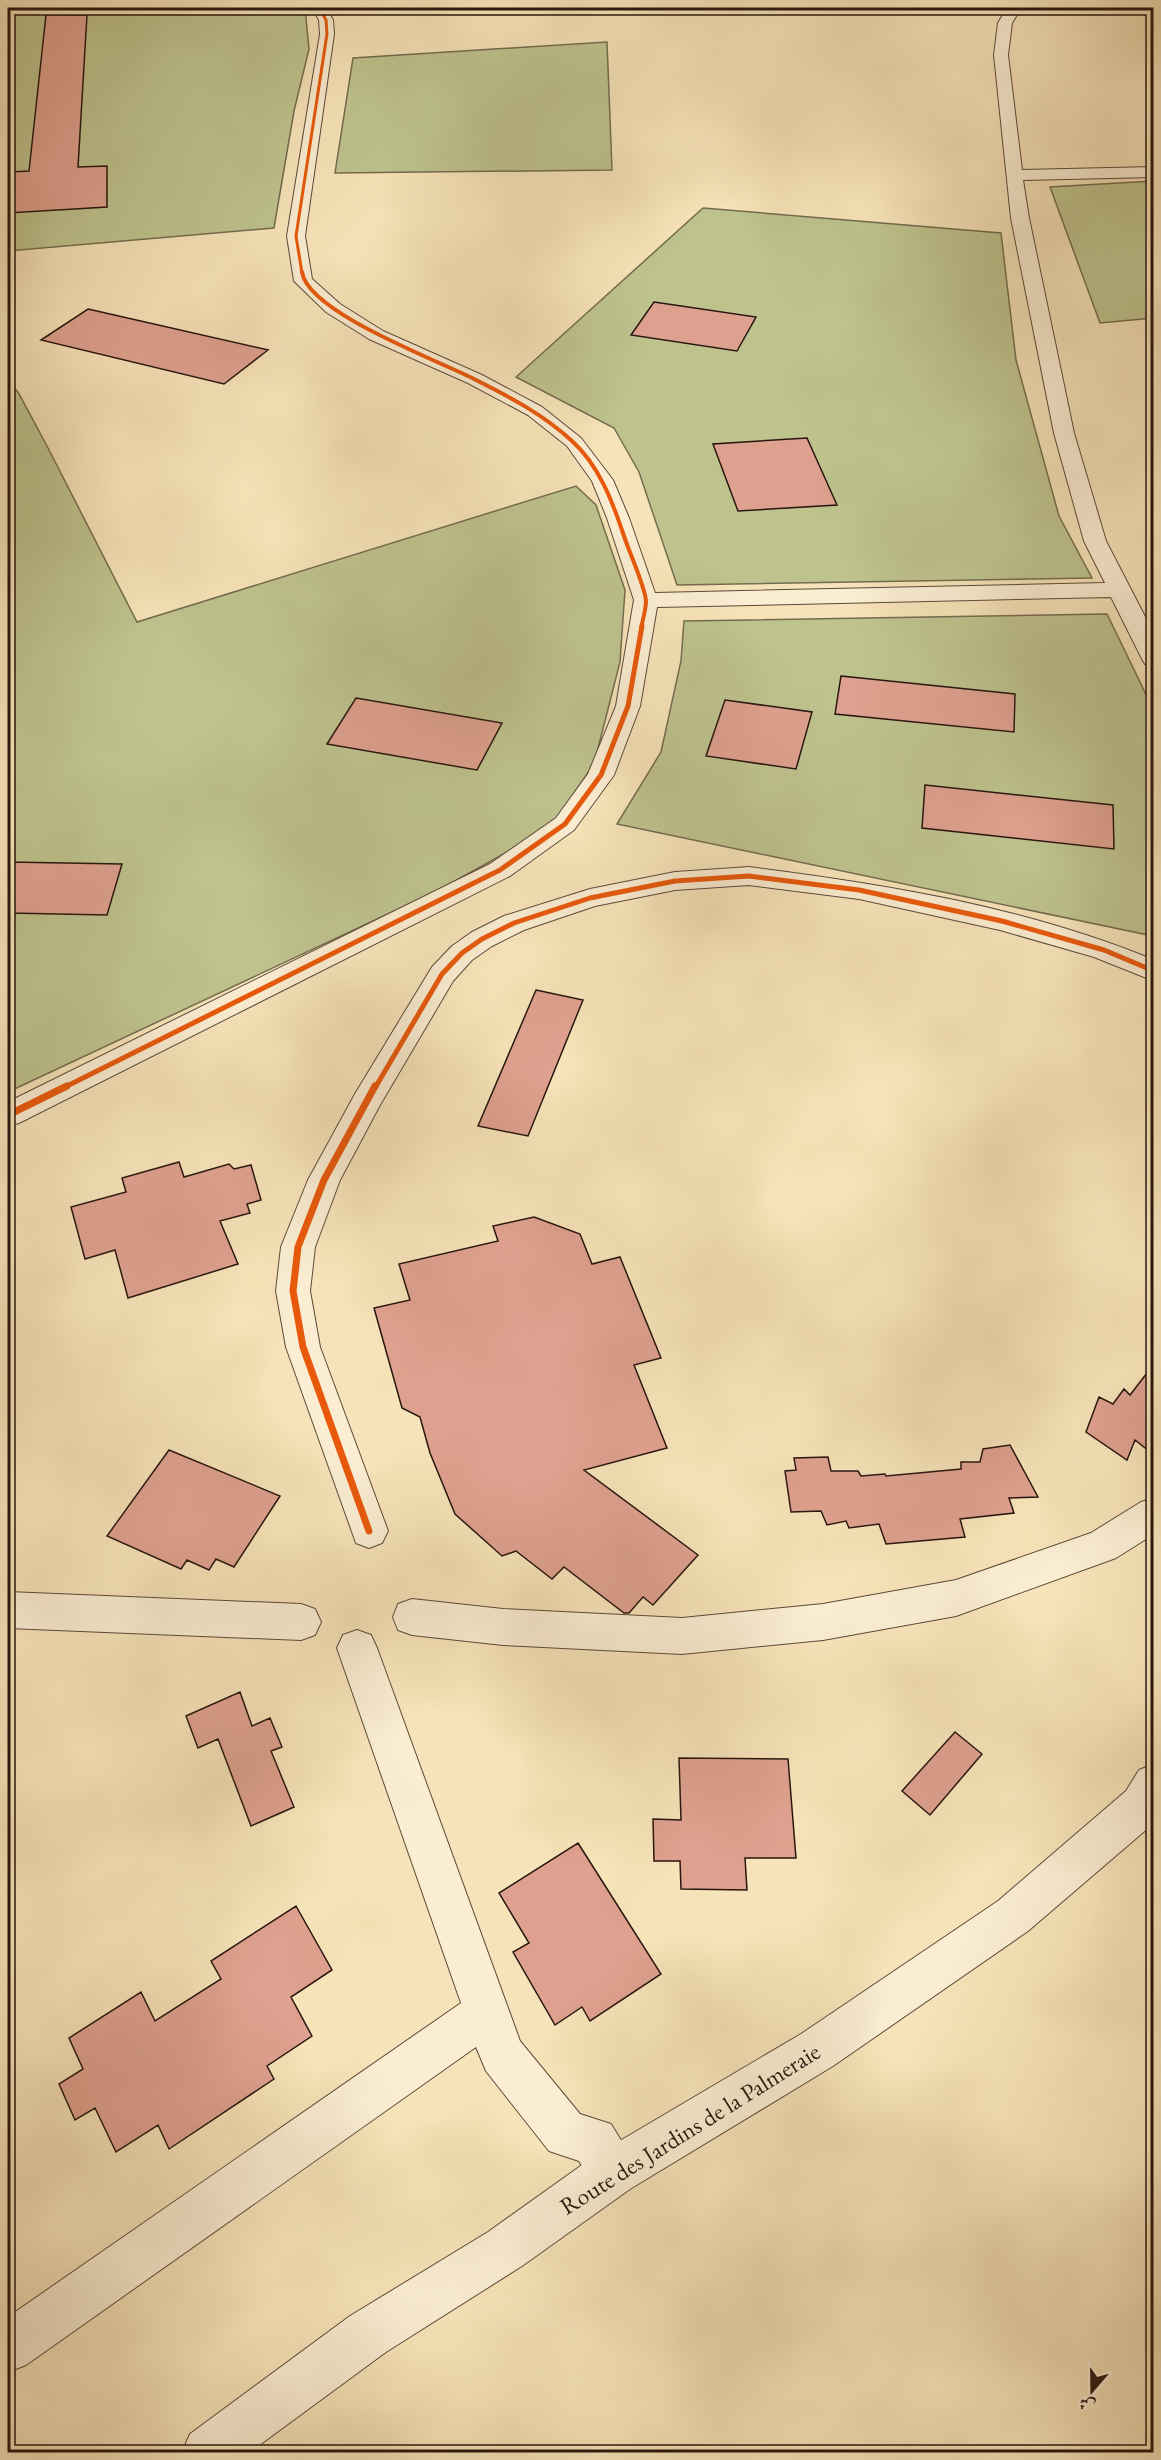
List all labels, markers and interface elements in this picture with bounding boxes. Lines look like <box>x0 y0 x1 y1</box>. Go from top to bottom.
street label: Route des Jardins de la Palmeraie <box>554 2036 826 2221</box>
north arrow <box>1062 2361 1122 2421</box>
text: ش <box>1076 2392 1098 2417</box>

